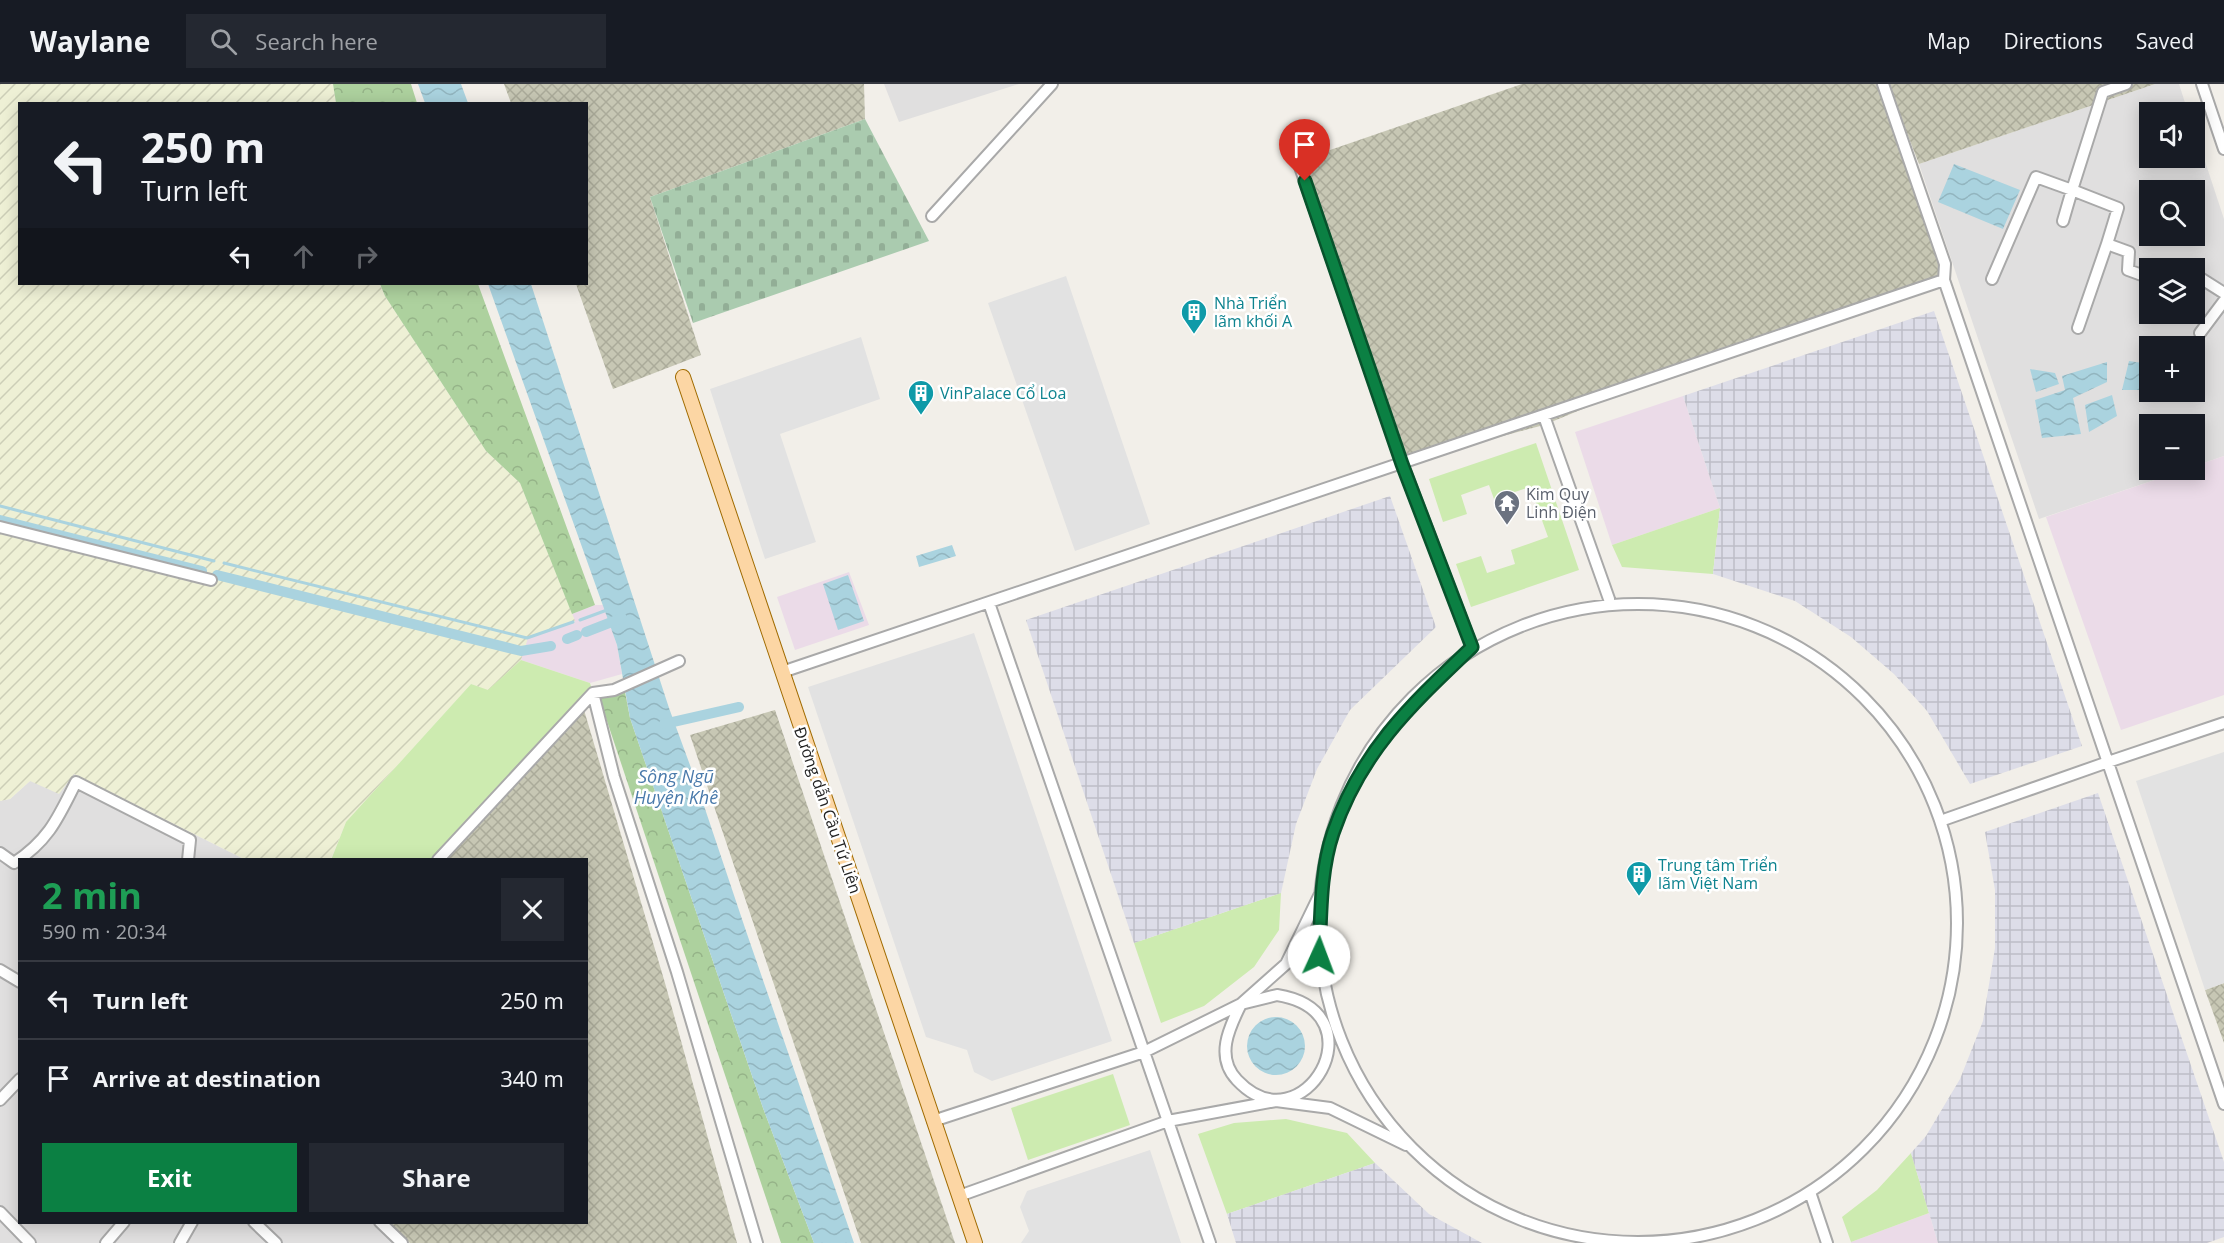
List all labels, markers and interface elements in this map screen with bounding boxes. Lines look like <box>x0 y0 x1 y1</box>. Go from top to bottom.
search box <box>186 14 606 68</box>
text: Waylane <box>30 22 150 60</box>
icon: search <box>207 25 240 58</box>
text: Search here <box>255 26 378 56</box>
text: Map <box>1927 27 1970 55</box>
text: Directions <box>2003 27 2103 55</box>
text: Saved <box>2136 27 2194 55</box>
map controls <box>2139 102 2205 480</box>
button: sound <box>2139 102 2205 168</box>
text: 250 m <box>141 118 265 175</box>
pin <box>1279 119 1330 181</box>
icon: left <box>42 126 120 204</box>
icon: arrive <box>1288 128 1321 161</box>
text: Turn left <box>141 172 248 209</box>
button: search <box>2139 180 2205 246</box>
icon: left <box>224 240 257 273</box>
icon: ahead <box>287 240 320 273</box>
icon: right <box>350 240 383 273</box>
button: layers <box>2139 258 2205 324</box>
place label: Nhà Triển lãm khối A <box>1214 292 1293 332</box>
building icon: Nhà Triển lãm khối A <box>1179 297 1209 335</box>
button: + <box>2139 336 2205 402</box>
building icon: VinPalace Cổ Loa <box>906 378 936 416</box>
place label: VinPalace Cổ Loa <box>940 382 1066 404</box>
button: − <box>2139 414 2205 480</box>
place label: Kim Quy Linh Điện <box>1526 483 1597 523</box>
temple icon: Kim Quy Linh Điện <box>1492 488 1522 526</box>
street label: Đường dẫn Cầu Tứ Liên <box>789 724 867 896</box>
water label: Sông Ngũ Huyện Khê <box>634 764 718 809</box>
place label: Trung tâm Triển lãm Việt Nam <box>1658 854 1778 894</box>
building icon: Trung tâm Triển lãm Việt Nam <box>1624 859 1654 897</box>
text: 2 min <box>42 871 142 920</box>
button: close <box>501 878 564 941</box>
text: 590 m · 20:34 <box>42 918 167 945</box>
position arrow <box>1287 924 1351 988</box>
icon: left <box>42 984 75 1017</box>
text: Turn left <box>93 985 188 1015</box>
text: 250 m <box>500 985 564 1015</box>
icon: arrive <box>42 1062 75 1095</box>
text: Arrive at destination <box>93 1063 321 1093</box>
text: 340 m <box>500 1063 564 1093</box>
button: Exit <box>42 1143 297 1212</box>
button: Share <box>309 1143 564 1212</box>

